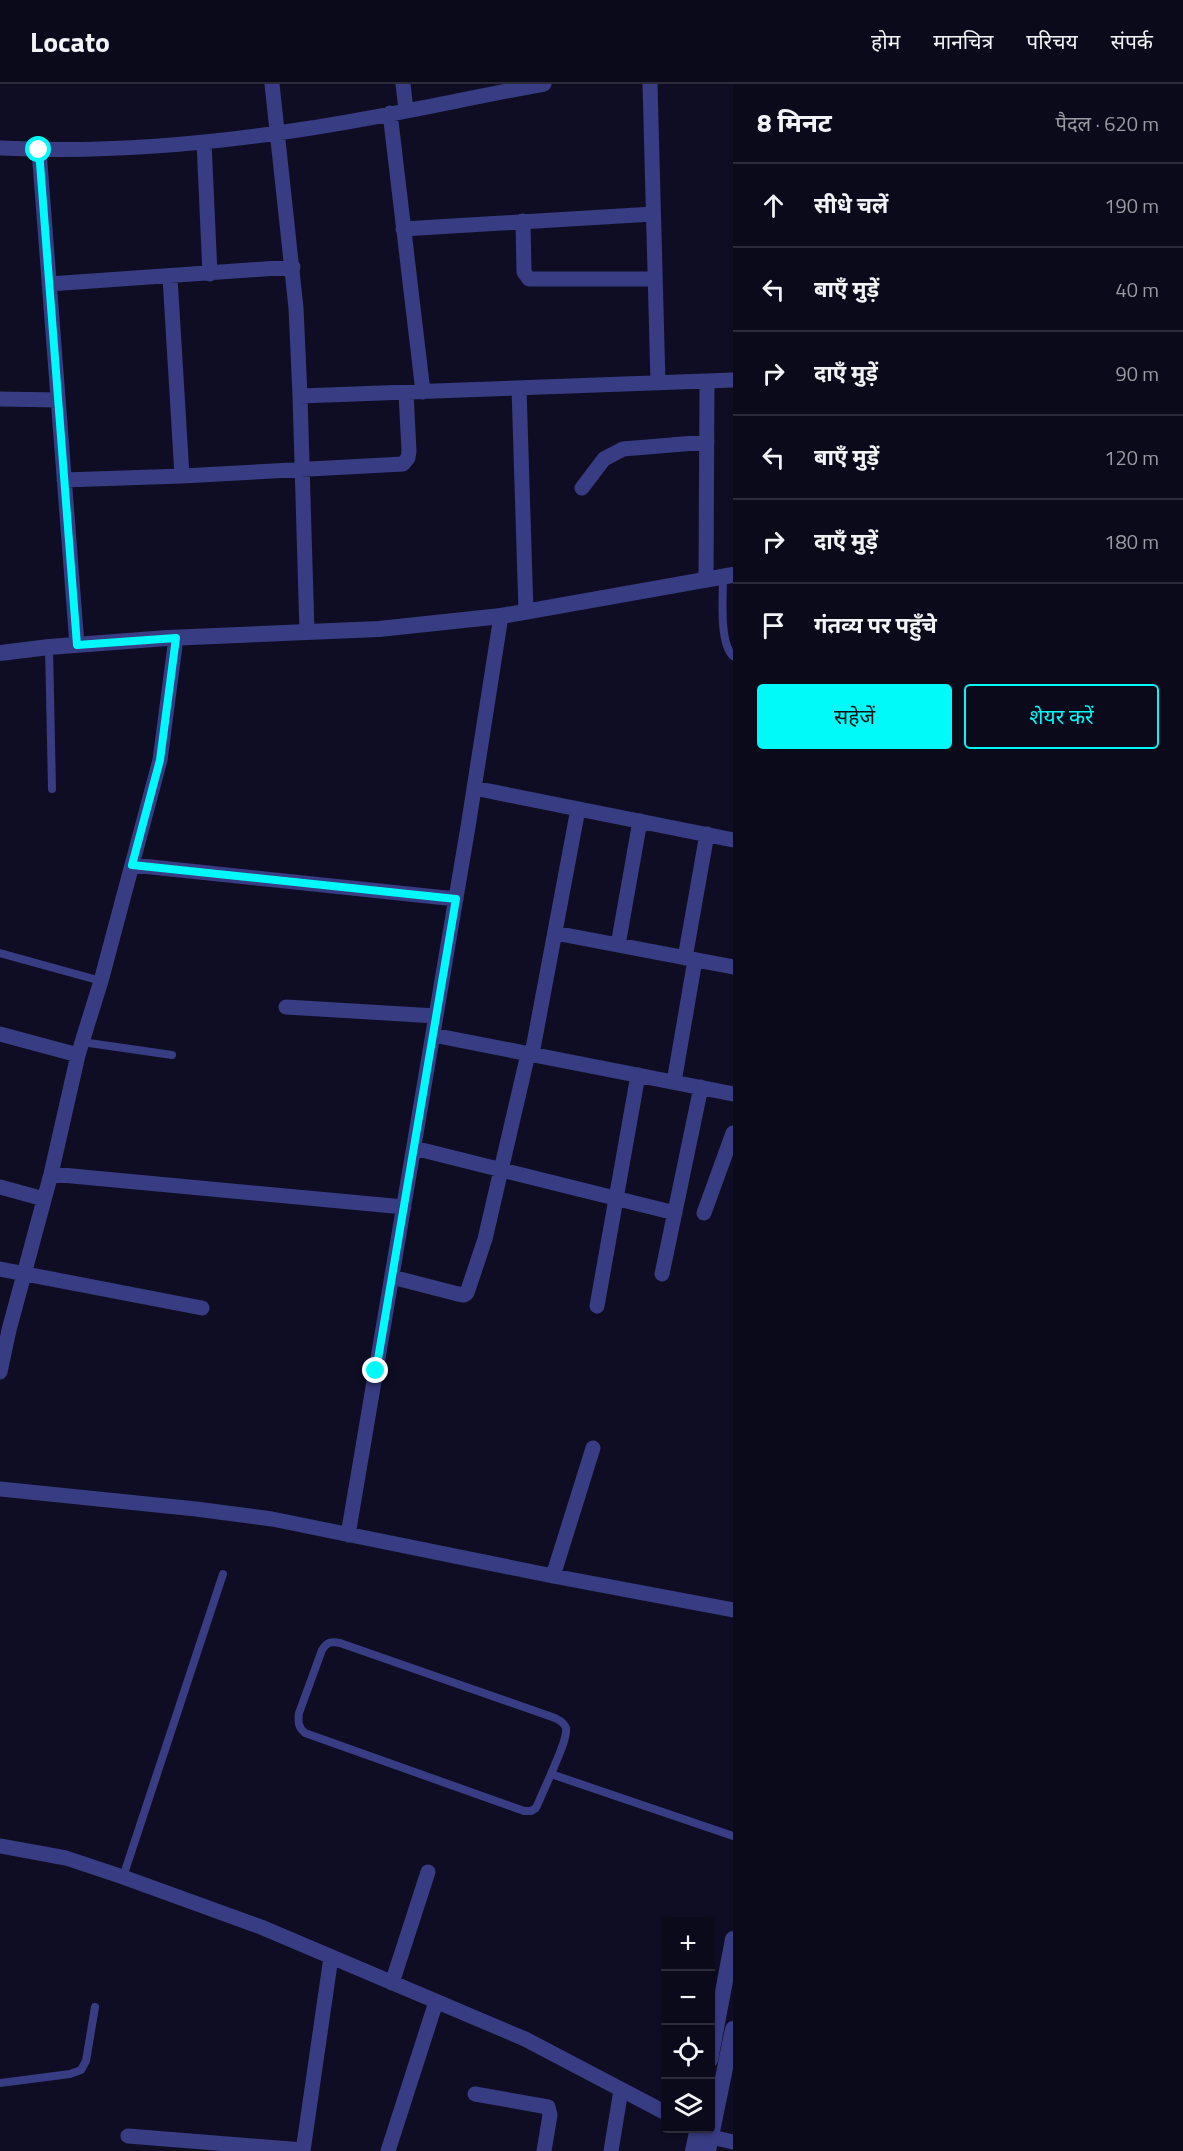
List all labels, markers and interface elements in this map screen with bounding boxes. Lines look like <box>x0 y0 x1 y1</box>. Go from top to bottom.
text: Locato <box>30 20 110 63</box>
text: होम <box>871 25 900 57</box>
text: मानचित्र <box>933 25 993 57</box>
text: परिचय <box>1026 25 1078 57</box>
text: संपर्क <box>1111 25 1153 57</box>
text: 8 मिनट <box>757 103 832 142</box>
text: पैदल · 620 m <box>1056 108 1159 139</box>
route start <box>25 136 51 162</box>
text: सीधे चलें <box>814 188 888 222</box>
icon: ahead <box>757 189 790 222</box>
text: 190 m <box>1104 190 1159 221</box>
text: बाएँ मुड़ें <box>814 272 879 306</box>
icon: left <box>757 273 790 306</box>
text: 40 m <box>1115 274 1159 305</box>
text: दाएँ मुड़ें <box>814 356 878 390</box>
icon: right <box>757 357 790 390</box>
text: 90 m <box>1115 358 1159 389</box>
text: बाएँ मुड़ें <box>814 440 879 474</box>
icon: left <box>757 441 790 474</box>
text: 120 m <box>1104 442 1159 473</box>
text: दाएँ मुड़ें <box>814 524 878 558</box>
icon: right <box>757 525 790 558</box>
text: 180 m <box>1104 526 1159 557</box>
text: गंतव्य पर पहुँचे <box>814 608 937 642</box>
icon: arrive <box>757 609 790 642</box>
button: सहेजें <box>757 684 952 749</box>
button: शेयर करें <box>964 684 1159 749</box>
route end <box>362 1357 388 1383</box>
map controls <box>661 1917 715 2133</box>
button: + <box>661 1917 715 1971</box>
button: − <box>661 1971 715 2025</box>
button: locate <box>661 2025 715 2079</box>
button: layers <box>661 2079 715 2133</box>

